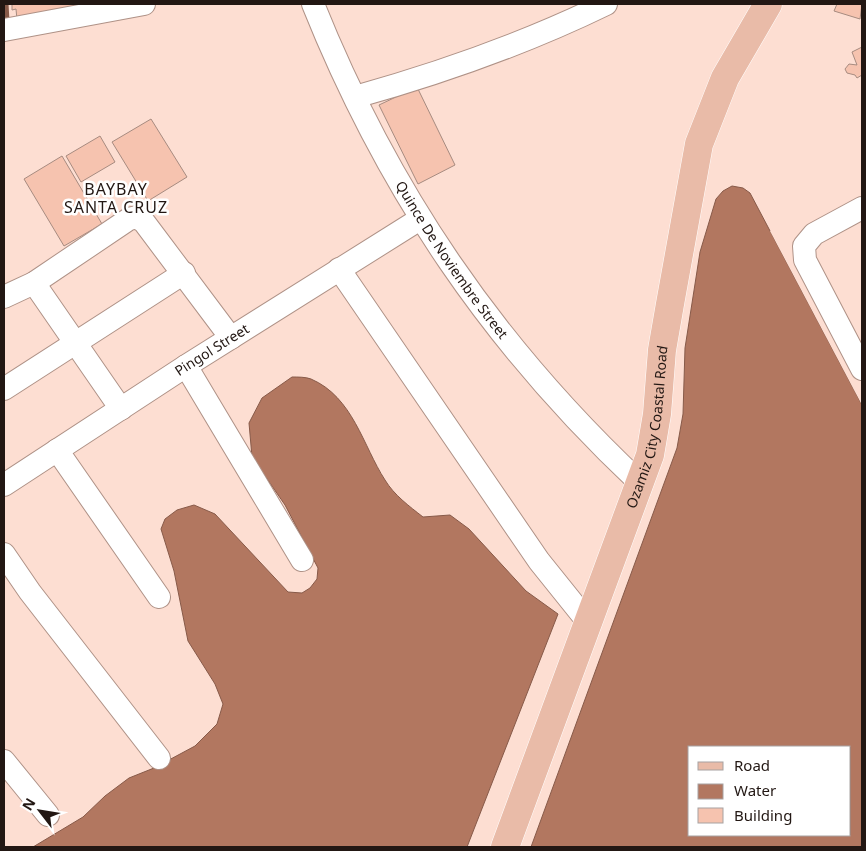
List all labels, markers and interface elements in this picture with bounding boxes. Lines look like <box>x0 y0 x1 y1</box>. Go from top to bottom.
street label: Quince De Noviembre Street <box>392 177 513 343</box>
district label: BAYBAY SANTA CRUZ <box>64 178 168 218</box>
street label: Pingol Street <box>171 319 252 380</box>
street label: Ozamiz City Coastal Road <box>621 344 672 511</box>
legend <box>688 746 851 836</box>
text: Road <box>734 755 770 775</box>
text: Water <box>734 780 776 800</box>
north arrow <box>15 786 65 836</box>
text: N <box>17 794 40 814</box>
text: Building <box>734 805 792 825</box>

